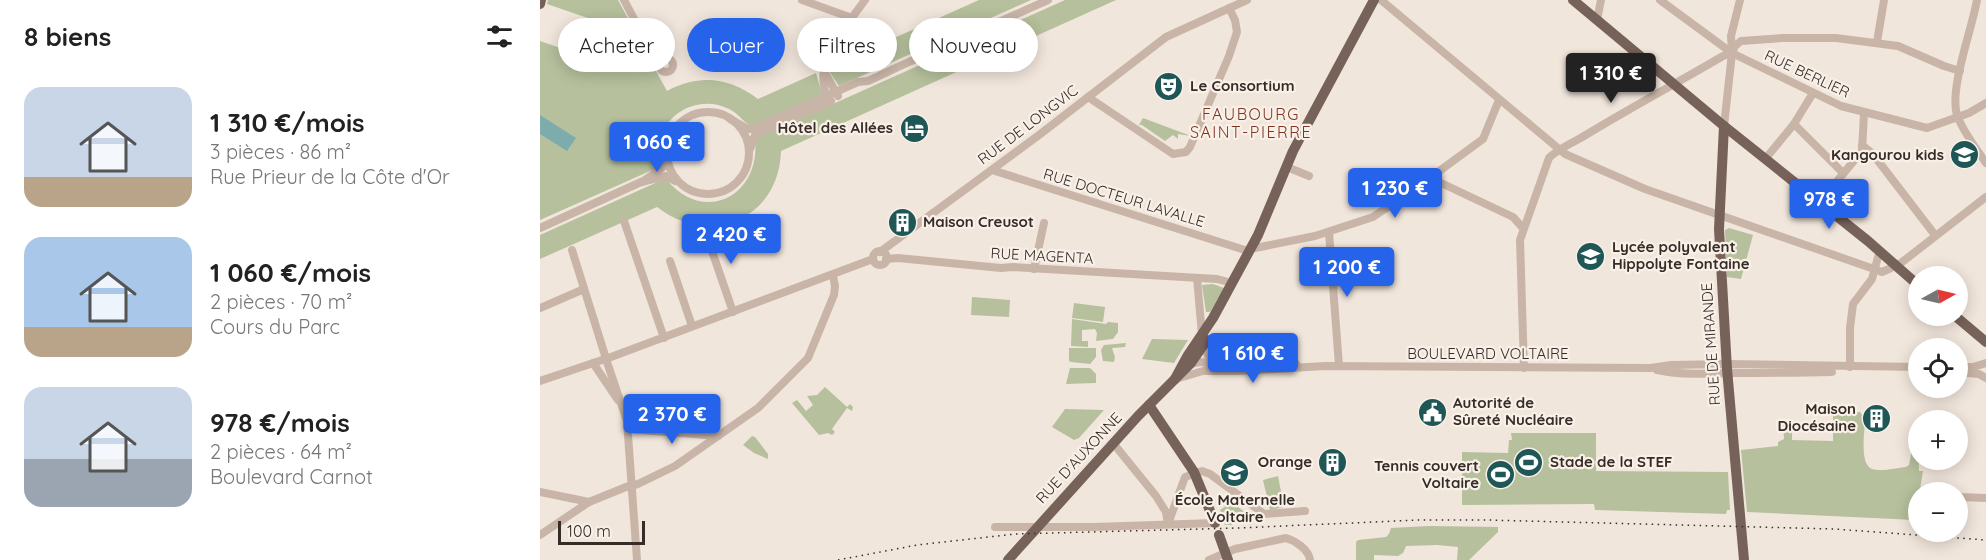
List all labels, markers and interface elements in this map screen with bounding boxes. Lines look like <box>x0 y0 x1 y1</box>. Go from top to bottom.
chip: Acheter <box>558 18 675 72</box>
chip: Louer <box>687 18 785 72</box>
chip: Filtres <box>797 18 897 72</box>
chip: Nouveau <box>909 18 1038 72</box>
text: 8 biens <box>24 20 111 53</box>
icon: filters <box>483 20 516 53</box>
street label: RUE BERLIER <box>1762 46 1853 102</box>
pin: 1 310 € <box>1556 53 1666 104</box>
text: 1 310 € <box>1580 60 1642 85</box>
theatre icon: Le Consortium <box>1153 70 1185 102</box>
place label: Le Consortium <box>1190 76 1295 95</box>
street label: RUE DE LONGVIC <box>974 81 1082 168</box>
district label: FAUBOURG SAINT-PIERRE <box>1190 104 1312 142</box>
text: 1 310 €/mois <box>210 106 365 139</box>
icon: home <box>72 111 144 183</box>
hotel icon: Hôtel des Allées <box>898 112 930 144</box>
place label: Hôtel des Allées <box>778 118 893 137</box>
pin: 1 060 € <box>602 122 712 173</box>
text: 1 060 € <box>623 129 691 154</box>
text: 3 pièces · 86 m² <box>210 139 351 164</box>
school or university icon: Kangourou kids <box>1949 139 1981 171</box>
place label: Kangourou kids <box>1831 145 1944 164</box>
text: Rue Prieur de la Côte d'Or <box>210 164 450 189</box>
street label: RUE DOCTEUR LAVALLE <box>1041 164 1207 231</box>
pin: 1 230 € <box>1340 168 1450 219</box>
text: 1 230 € <box>1362 175 1428 200</box>
pin: 978 € <box>1787 179 1871 230</box>
text: 978 € <box>1804 186 1854 211</box>
building icon: Maison Creusot <box>886 206 918 238</box>
place label: Maison Creusot <box>923 212 1034 231</box>
pin: 2 420 € <box>676 214 786 265</box>
text: 2 420 € <box>696 221 766 246</box>
place label: Lycée polyvalent Hippolyte Fontaine <box>1612 237 1750 273</box>
school or university icon: Lycée polyvalent Hippolyte Fontaine <box>1575 240 1607 272</box>
street label: RUE MAGENTA <box>990 243 1094 268</box>
pin: 1 200 € <box>1292 247 1402 298</box>
text: 1 200 € <box>1313 254 1381 279</box>
text: 1 060 €/mois <box>210 256 371 289</box>
icon: home <box>72 261 144 333</box>
north arrow <box>1908 266 1968 326</box>
map controls <box>1908 266 1968 542</box>
street label: RUE DE MIRANDE <box>1697 282 1724 406</box>
text: 2 pièces · 70 m² <box>210 289 352 314</box>
text: Cours du Parc <box>210 314 340 339</box>
pin: 1 610 € <box>1198 333 1308 384</box>
button: locate <box>1908 338 1968 398</box>
text: 1 610 € <box>1222 340 1284 365</box>
street label: BOULEVARD VOLTAIRE <box>1407 344 1569 363</box>
place label: Autorité de Sûreté Nucléaire <box>1453 393 1573 429</box>
pin: 2 370 € <box>617 394 727 445</box>
public building icon: Autorité de Sûreté Nucléaire <box>1416 396 1448 428</box>
place label: Maison Diocésaine <box>1778 399 1856 435</box>
text: 2 370 € <box>637 401 707 426</box>
building icon: Maison Diocésaine <box>1861 402 1893 434</box>
text: 978 €/mois <box>210 406 350 439</box>
street label: RUE D'AUXONNE <box>1032 408 1126 507</box>
button: + <box>1908 410 1968 470</box>
icon: home <box>72 411 144 483</box>
text: 2 pièces · 64 m² <box>210 439 352 464</box>
building icon: Orange <box>1317 446 1349 478</box>
sports icon: Stade de la STEF <box>1513 446 1545 478</box>
place label: Orange <box>1258 452 1312 471</box>
place label: Stade de la STEF <box>1550 452 1672 471</box>
place label: Tennis couvert Voltaire <box>1374 456 1479 492</box>
school or university icon: École Maternelle Voltaire <box>1219 457 1251 489</box>
sports icon: Tennis couvert Voltaire <box>1484 459 1516 491</box>
text: Boulevard Carnot <box>210 464 373 489</box>
button: − <box>1908 482 1968 542</box>
place label: École Maternelle Voltaire <box>1175 490 1295 526</box>
scale bar <box>558 518 645 546</box>
text: 100 m <box>567 521 611 541</box>

